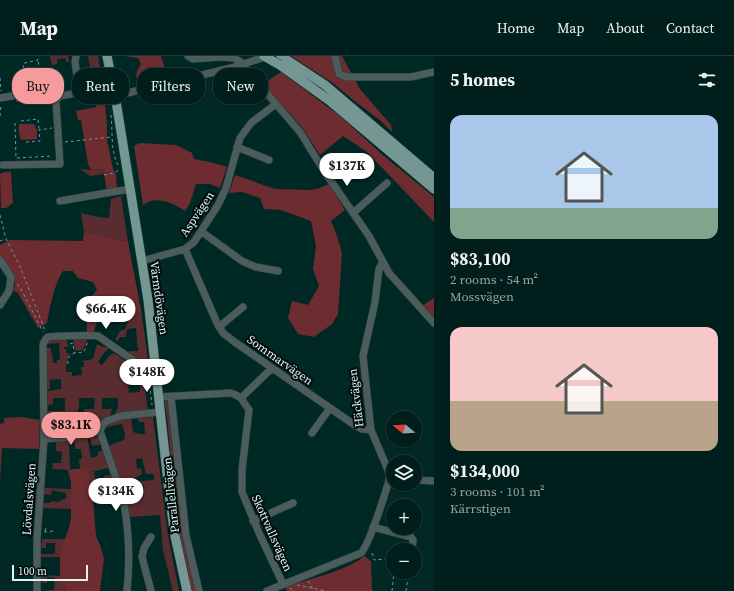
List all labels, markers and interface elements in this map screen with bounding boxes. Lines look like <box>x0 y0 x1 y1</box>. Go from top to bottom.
text: Map <box>20 15 58 41</box>
text: Home <box>497 18 535 38</box>
text: Map <box>557 18 584 38</box>
text: About <box>606 18 644 38</box>
text: Contact <box>666 18 714 38</box>
chip: Buy <box>12 68 64 104</box>
chip: Rent <box>72 68 129 104</box>
chip: Filters <box>137 68 205 104</box>
chip: New <box>213 68 268 104</box>
text: 5 homes <box>450 68 515 92</box>
icon: filters <box>696 69 718 91</box>
icon: home <box>548 141 620 213</box>
pin: $137K <box>319 153 375 187</box>
text: $137K <box>328 157 366 174</box>
street label: Aspvägen <box>176 188 218 240</box>
text: $83,100 <box>450 247 510 271</box>
street label: Värmdövägen <box>146 260 172 336</box>
text: 2 rooms · 54 m² <box>450 271 538 288</box>
text: Mossvägen <box>450 288 514 305</box>
pin: $66.4K <box>73 296 139 330</box>
text: $66.4K <box>85 300 127 317</box>
street label: Sommarvägen <box>244 331 316 389</box>
icon: home <box>548 353 620 425</box>
pin: $148K <box>119 359 175 393</box>
text: $148K <box>128 363 166 380</box>
street label: Häckvägen <box>344 368 368 428</box>
north arrow <box>386 411 422 447</box>
map controls <box>386 411 422 579</box>
pin: $83.1K <box>38 412 104 446</box>
text: $83.1K <box>50 416 92 433</box>
button: layers <box>386 455 422 491</box>
street label: Parallellvägen <box>159 457 183 533</box>
text: $134,000 <box>450 459 520 483</box>
street label: Lövdalsvägen <box>18 462 40 536</box>
pin: $134K <box>88 478 144 512</box>
text: $134K <box>97 482 135 499</box>
text: 3 rooms · 101 m² <box>450 483 545 500</box>
street label: Skottvallsvägen <box>248 492 296 574</box>
button: + <box>386 499 422 535</box>
text: Kärrstigen <box>450 500 511 517</box>
button: − <box>386 543 422 579</box>
scale bar <box>12 563 88 582</box>
text: 100 m <box>18 564 47 579</box>

